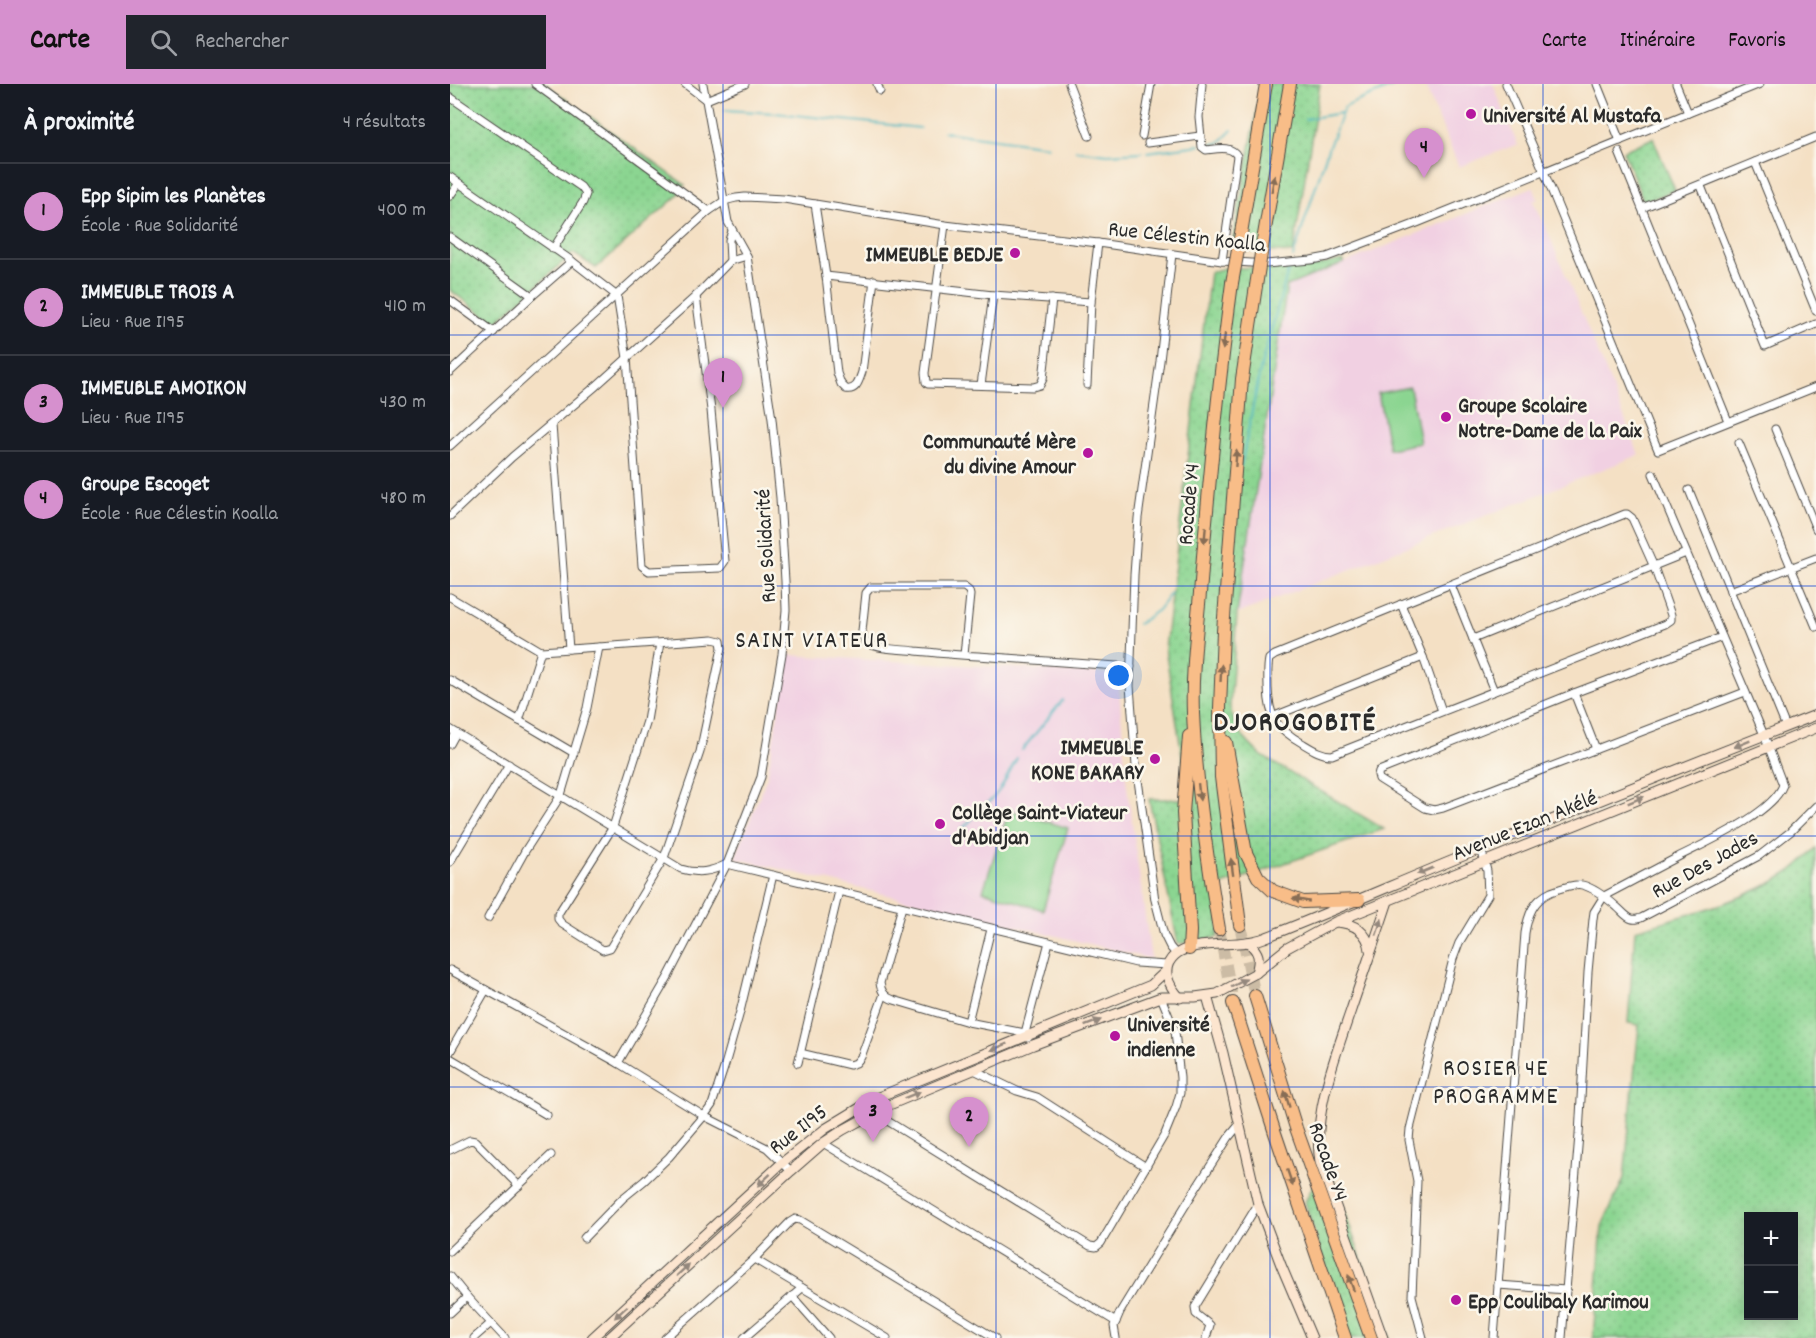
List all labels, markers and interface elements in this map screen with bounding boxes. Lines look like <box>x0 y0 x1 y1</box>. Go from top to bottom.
search box <box>126 15 546 69</box>
text: Carte <box>30 22 90 62</box>
icon: search <box>147 26 180 59</box>
text: Rechercher <box>195 27 289 58</box>
text: Carte <box>1542 27 1587 57</box>
text: Itinéraire <box>1620 27 1695 57</box>
text: Favoris <box>1728 27 1786 57</box>
place label: Université Al Mustafa <box>1483 102 1662 133</box>
text: À proximité <box>24 105 134 142</box>
marker: Université Al Mustafa <box>1464 107 1478 121</box>
text: 4 résultats <box>343 109 426 137</box>
pin: 4 <box>1404 128 1444 178</box>
one-way arrow <box>1269 174 1278 193</box>
text: Epp Sipim les Planètes <box>81 182 266 213</box>
text: 1 <box>41 197 46 225</box>
text: 400 m <box>378 197 426 225</box>
text: École · Rue Solidarité <box>81 213 238 241</box>
street label: Rue Célestin Koalla <box>1107 215 1267 262</box>
place label: IMMEUBLE BEDJE <box>866 241 1004 272</box>
marker: IMMEUBLE BEDJE <box>1008 246 1022 260</box>
text: IMMEUBLE TROIS A <box>81 278 234 309</box>
text: 2 <box>39 293 48 321</box>
text: 410 m <box>384 293 426 321</box>
text: Lieu · Rue I195 <box>81 309 185 337</box>
one-way arrow <box>1219 331 1229 350</box>
pin: 1 <box>704 358 742 408</box>
text: IMMEUBLE AMOIKON <box>81 374 247 405</box>
text: 3 <box>39 389 48 417</box>
text: 430 m <box>380 389 426 417</box>
place label: Groupe Scolaire Notre-Dame de la Paix <box>1458 392 1643 448</box>
text: Lieu · Rue I195 <box>81 405 185 433</box>
marker: Groupe Scolaire Notre-Dame de la Paix <box>1439 410 1453 424</box>
place label: Communauté Mère du divine Amour <box>923 428 1077 484</box>
marker: Communauté Mère du divine Amour <box>1081 446 1095 460</box>
one-way arrow <box>1231 448 1241 467</box>
street label: Rocade Y4 <box>1171 462 1209 546</box>
text: Groupe Escoget <box>81 470 210 501</box>
text: 4 <box>39 485 48 513</box>
text: 480 m <box>380 485 426 513</box>
street label: Rue Solidarité <box>749 488 786 604</box>
text: École · Rue Célestin Koalla <box>81 501 278 529</box>
one-way arrow <box>1200 525 1210 544</box>
district label: SAINT VIATEUR <box>735 625 889 659</box>
your location <box>1104 661 1133 690</box>
one-way arrow <box>1217 663 1226 682</box>
district label: DJOROGOBITÉ <box>1214 705 1377 745</box>
place label: IMMEUBLE KONE BAKARY <box>1031 734 1144 790</box>
one-way arrow <box>1733 740 1751 749</box>
marker: IMMEUBLE KONE BAKARY <box>1148 752 1162 766</box>
one-way arrow <box>1194 783 1204 802</box>
street label: Avenue Ezan Akélé <box>1448 784 1603 871</box>
one-way arrow <box>1628 795 1646 805</box>
place label: Collège Saint-Viateur d'Abidjan <box>952 799 1128 855</box>
marker: Collège Saint-Viateur d'Abidjan <box>933 817 947 831</box>
street label: Rue Des Jades <box>1647 824 1765 908</box>
one-way arrow <box>1227 858 1236 877</box>
one-way arrow <box>1415 867 1433 877</box>
one-way arrow <box>1291 895 1310 904</box>
one-way arrow <box>1375 918 1385 936</box>
one-way arrow <box>1230 978 1247 988</box>
place label: Université indienne <box>1127 1011 1210 1067</box>
one-way arrow <box>1084 1018 1102 1027</box>
marker: Université indienne <box>1108 1029 1122 1043</box>
one-way arrow <box>990 1043 1008 1053</box>
district label: ROSIER 4E PROGRAMME <box>1433 1053 1559 1115</box>
one-way arrow <box>903 1090 921 1100</box>
one-way arrow <box>1282 1090 1291 1108</box>
pin: 3 <box>854 1092 892 1142</box>
street label: Rue I195 <box>763 1098 835 1164</box>
pin: 2 <box>950 1098 988 1147</box>
street label: Rocade Y4 <box>1299 1118 1355 1206</box>
one-way arrow <box>1286 1169 1296 1187</box>
one-way arrow <box>757 1173 772 1186</box>
map controls <box>1744 1212 1798 1320</box>
button: + <box>1744 1212 1798 1266</box>
one-way arrow <box>676 1263 691 1277</box>
button: − <box>1744 1266 1798 1320</box>
one-way arrow <box>1346 1274 1356 1292</box>
place label: Epp Coulibaly Karimou <box>1468 1288 1649 1319</box>
marker: Epp Coulibaly Karimou <box>1449 1293 1463 1307</box>
one-way arrow <box>613 1305 628 1319</box>

